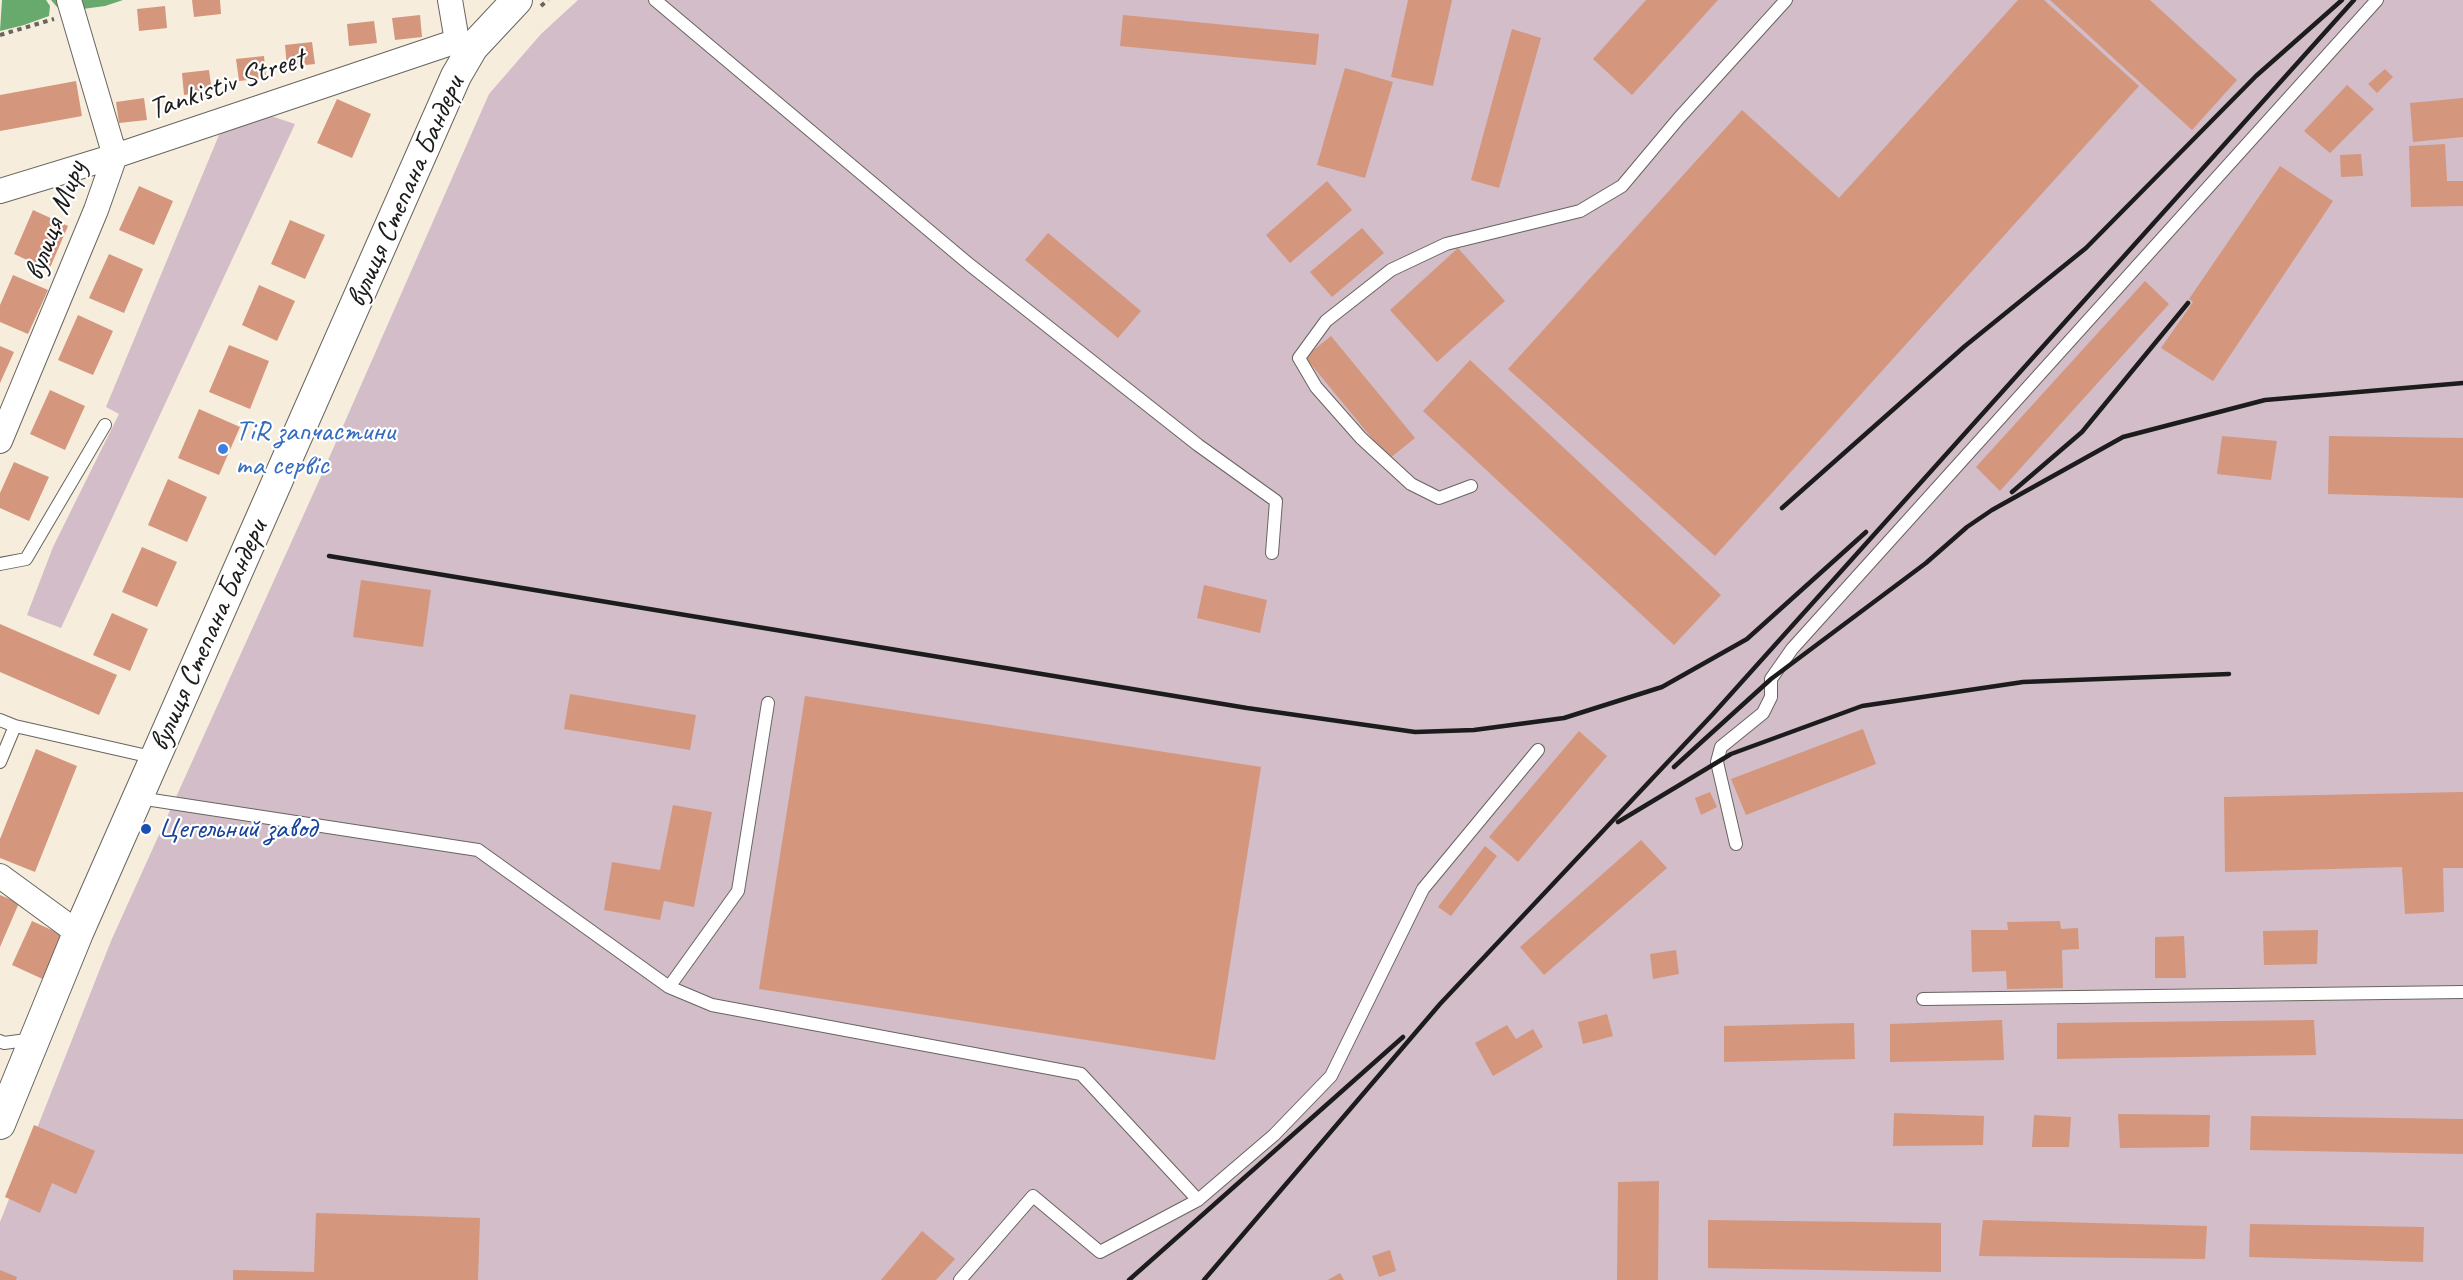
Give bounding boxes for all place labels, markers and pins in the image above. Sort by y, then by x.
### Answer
place label: TiR запчастини та сервіс [235,414,395,484]
marker: TiR запчастини та сервіс [216,442,230,456]
place label: Цегельний завод [158,811,317,847]
marker: Цегельний завод [139,822,153,836]

